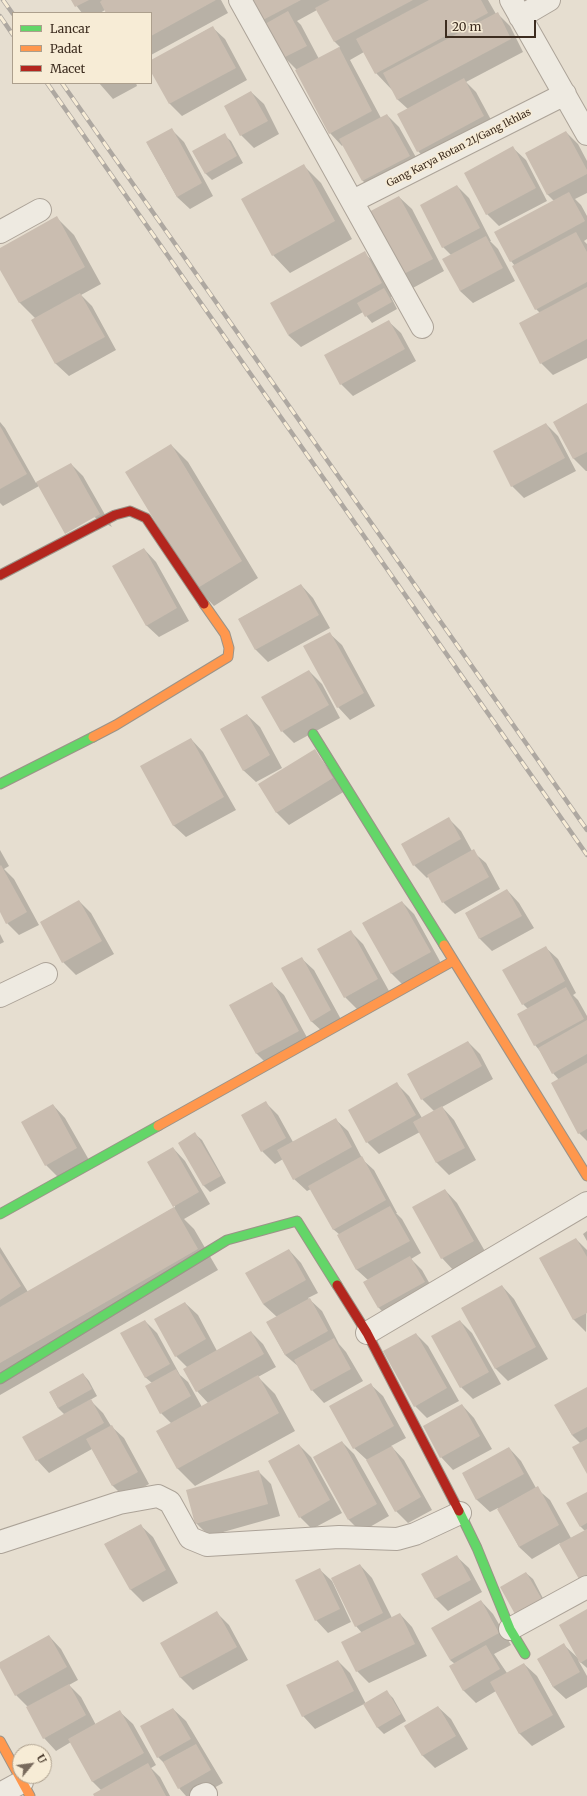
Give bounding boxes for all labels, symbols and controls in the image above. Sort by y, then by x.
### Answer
legend [12,12,152,84]
scale bar [447,12,538,38]
text: 20 m [452,19,481,34]
text: Lancar [50,21,90,36]
text: Padat [50,41,82,56]
text: Macet [50,61,85,76]
street label: Gang Karya Rotan 21/Gang Ikhlas [385,106,533,190]
north arrow [12,1744,52,1784]
text: U [34,1752,50,1766]

